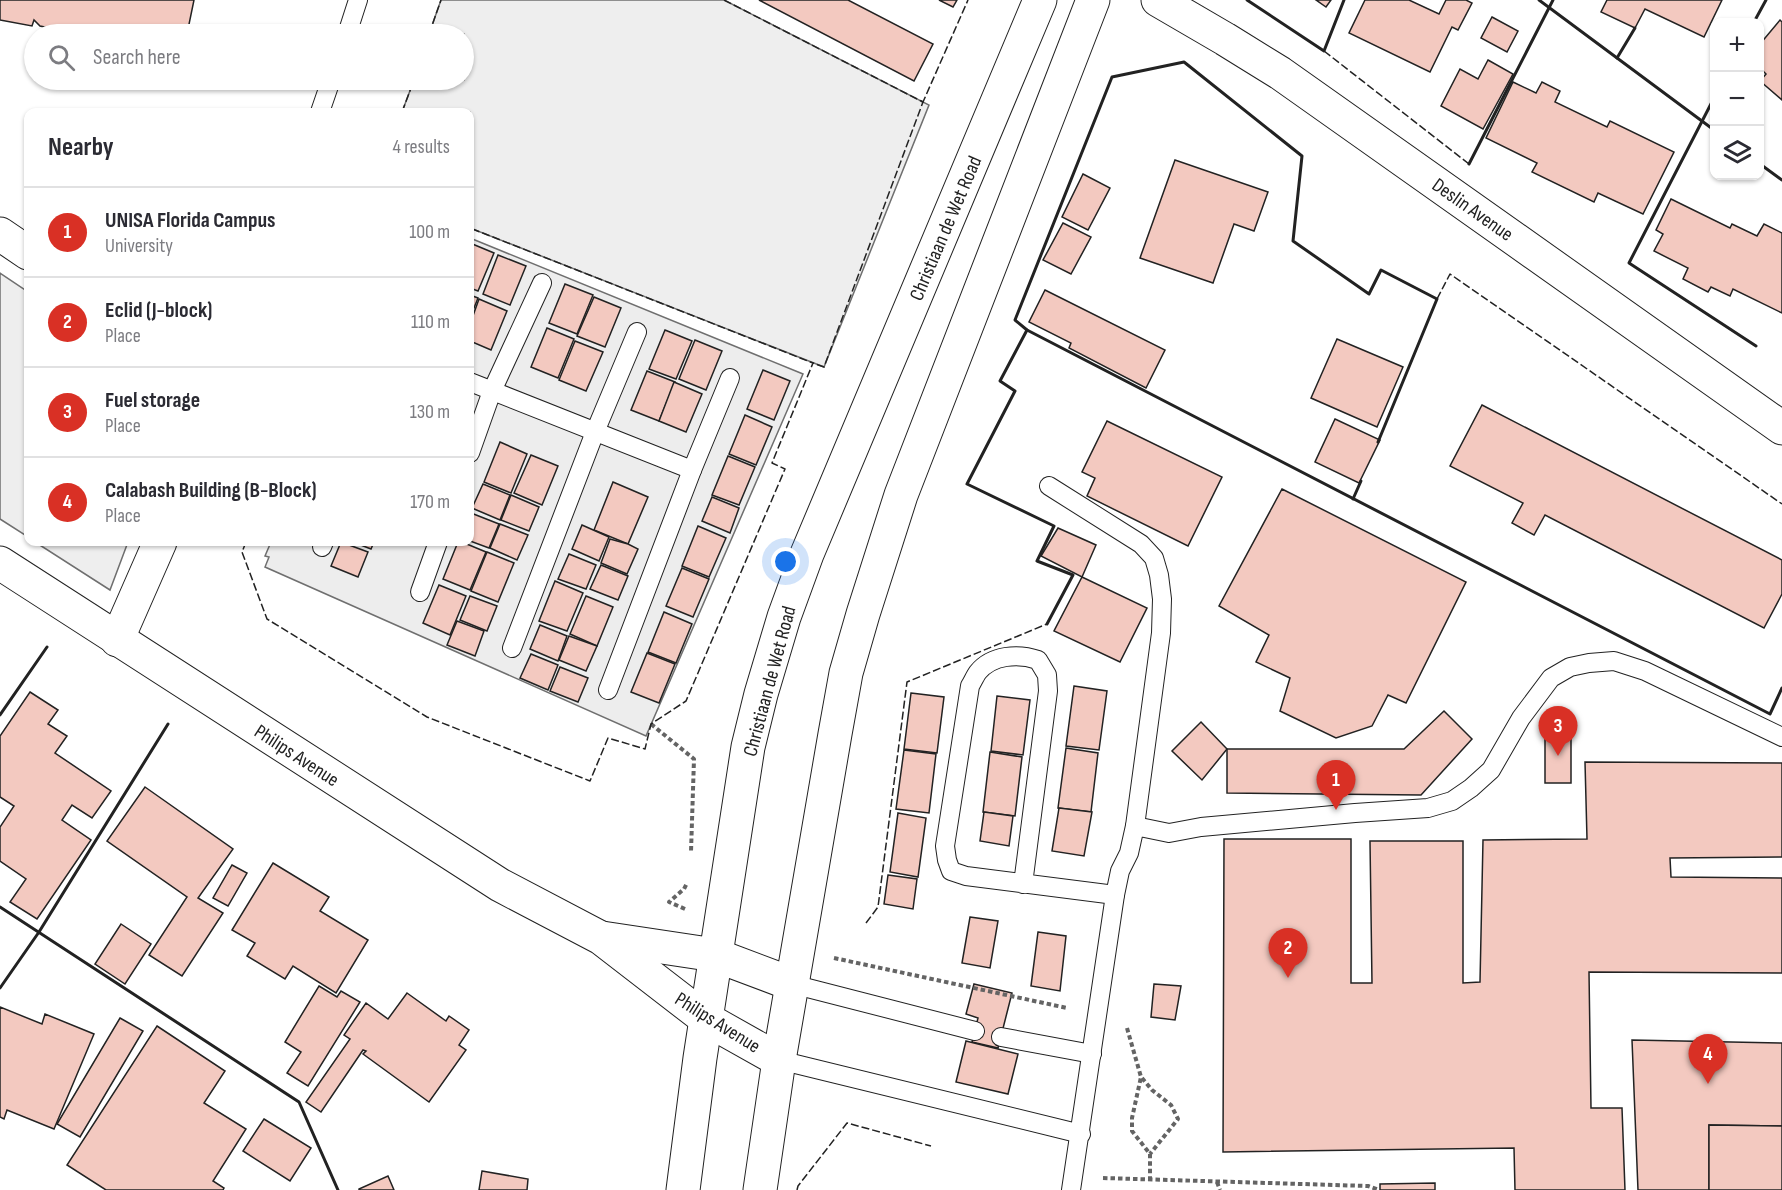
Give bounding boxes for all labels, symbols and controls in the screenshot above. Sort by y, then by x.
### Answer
map controls [1710,18,1764,180]
button: + [1710,18,1764,72]
search box [24,24,474,90]
icon: search [45,41,78,74]
text: Search here [93,44,180,71]
button: − [1710,72,1764,126]
button: layers [1710,126,1764,180]
text: Nearby [48,132,114,163]
text: 4 results [393,135,450,159]
street label: Christiaan de Wet Road [905,153,987,304]
street label: Deslin Avenue [1427,173,1518,246]
text: UNISA Florida Campus [105,207,276,234]
text: 1 [64,220,71,244]
text: 100 m [409,220,450,244]
text: University [105,234,173,258]
text: Eclid (J-block) [105,297,212,324]
text: 2 [63,310,72,334]
text: 110 m [411,310,450,334]
text: Place [105,324,141,348]
text: Fuel storage [105,387,200,414]
text: 3 [63,400,72,424]
text: 130 m [410,400,450,424]
text: Place [105,414,141,438]
text: Calabash Building (B-Block) [105,477,317,504]
text: 4 [63,490,72,514]
text: 170 m [410,490,450,514]
text: Place [105,504,141,528]
your location [771,547,800,576]
street label: Christiaan de Wet Road [738,603,802,759]
pin: 3 [1538,706,1578,756]
street label: Philips Avenue [250,720,343,792]
pin: 1 [1316,760,1356,810]
pin: 2 [1268,928,1308,978]
street label: Philips Avenue [670,987,765,1058]
pin: 4 [1688,1034,1728,1084]

